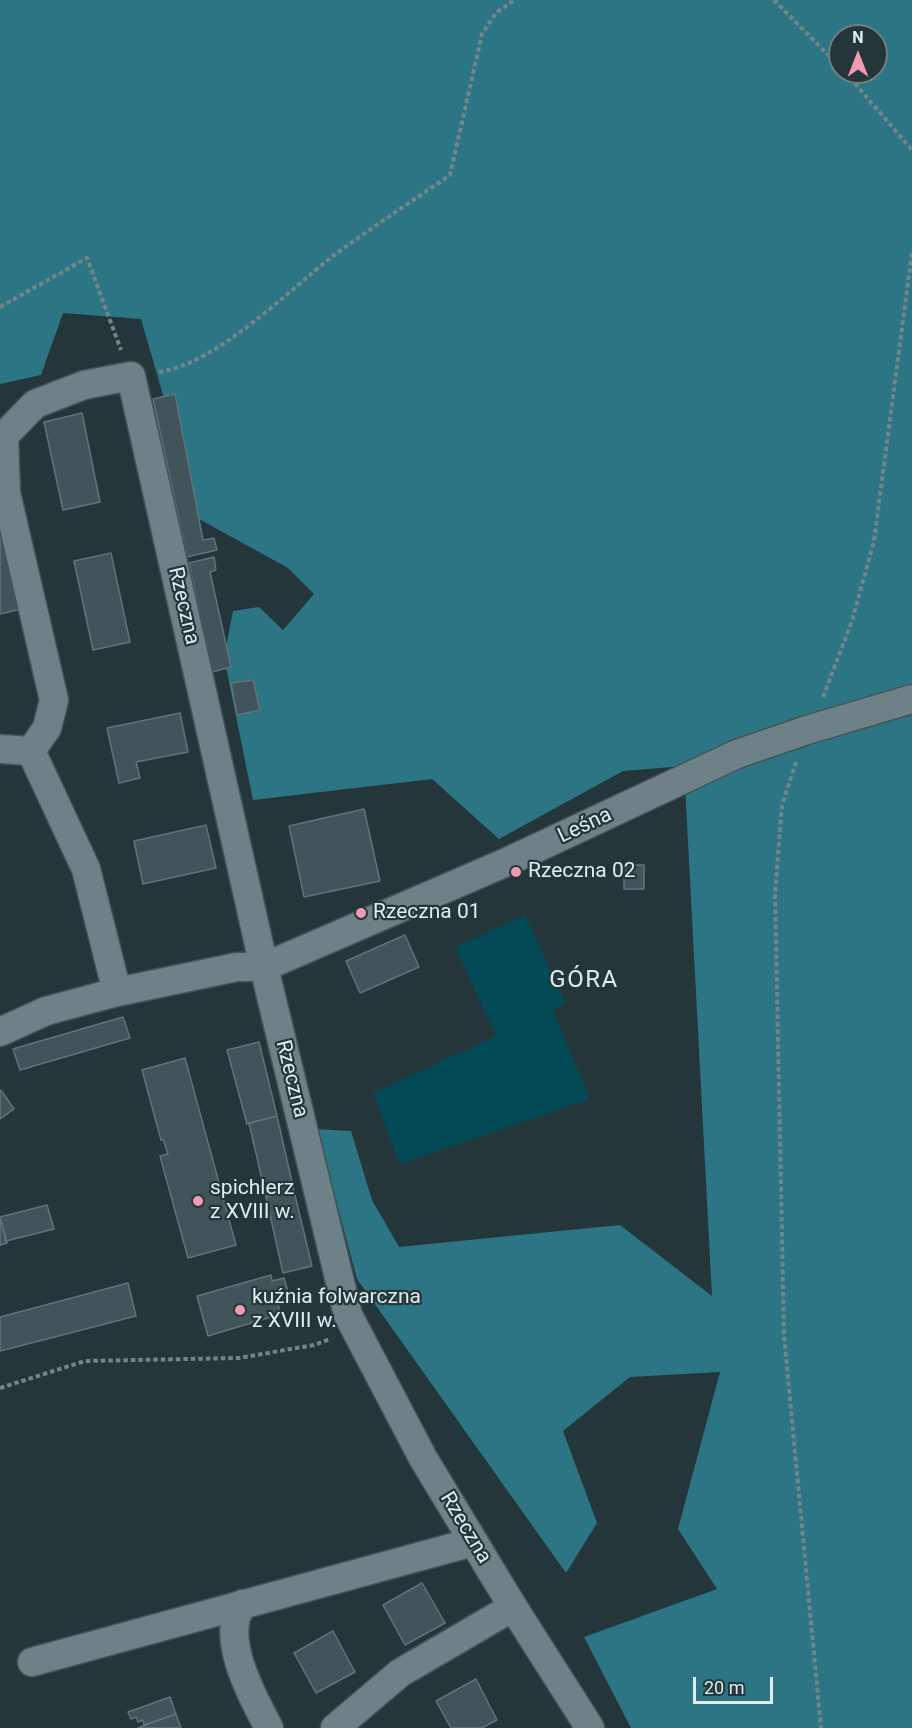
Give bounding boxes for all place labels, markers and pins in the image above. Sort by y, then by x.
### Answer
place label: Rzeczna 02 [528,859,636,885]
marker: Rzeczna 02 [509,865,523,879]
place label: Rzeczna 01 [373,900,481,926]
marker: Rzeczna 01 [354,906,368,920]
place label: spichlerz z XVIII w. [210,1176,295,1226]
marker: spichlerz z XVIII w. [191,1194,205,1208]
place label: kuźnia folwarczna z XVIII w. [252,1285,421,1335]
marker: kuźnia folwarczna z XVIII w. [233,1303,247,1317]

